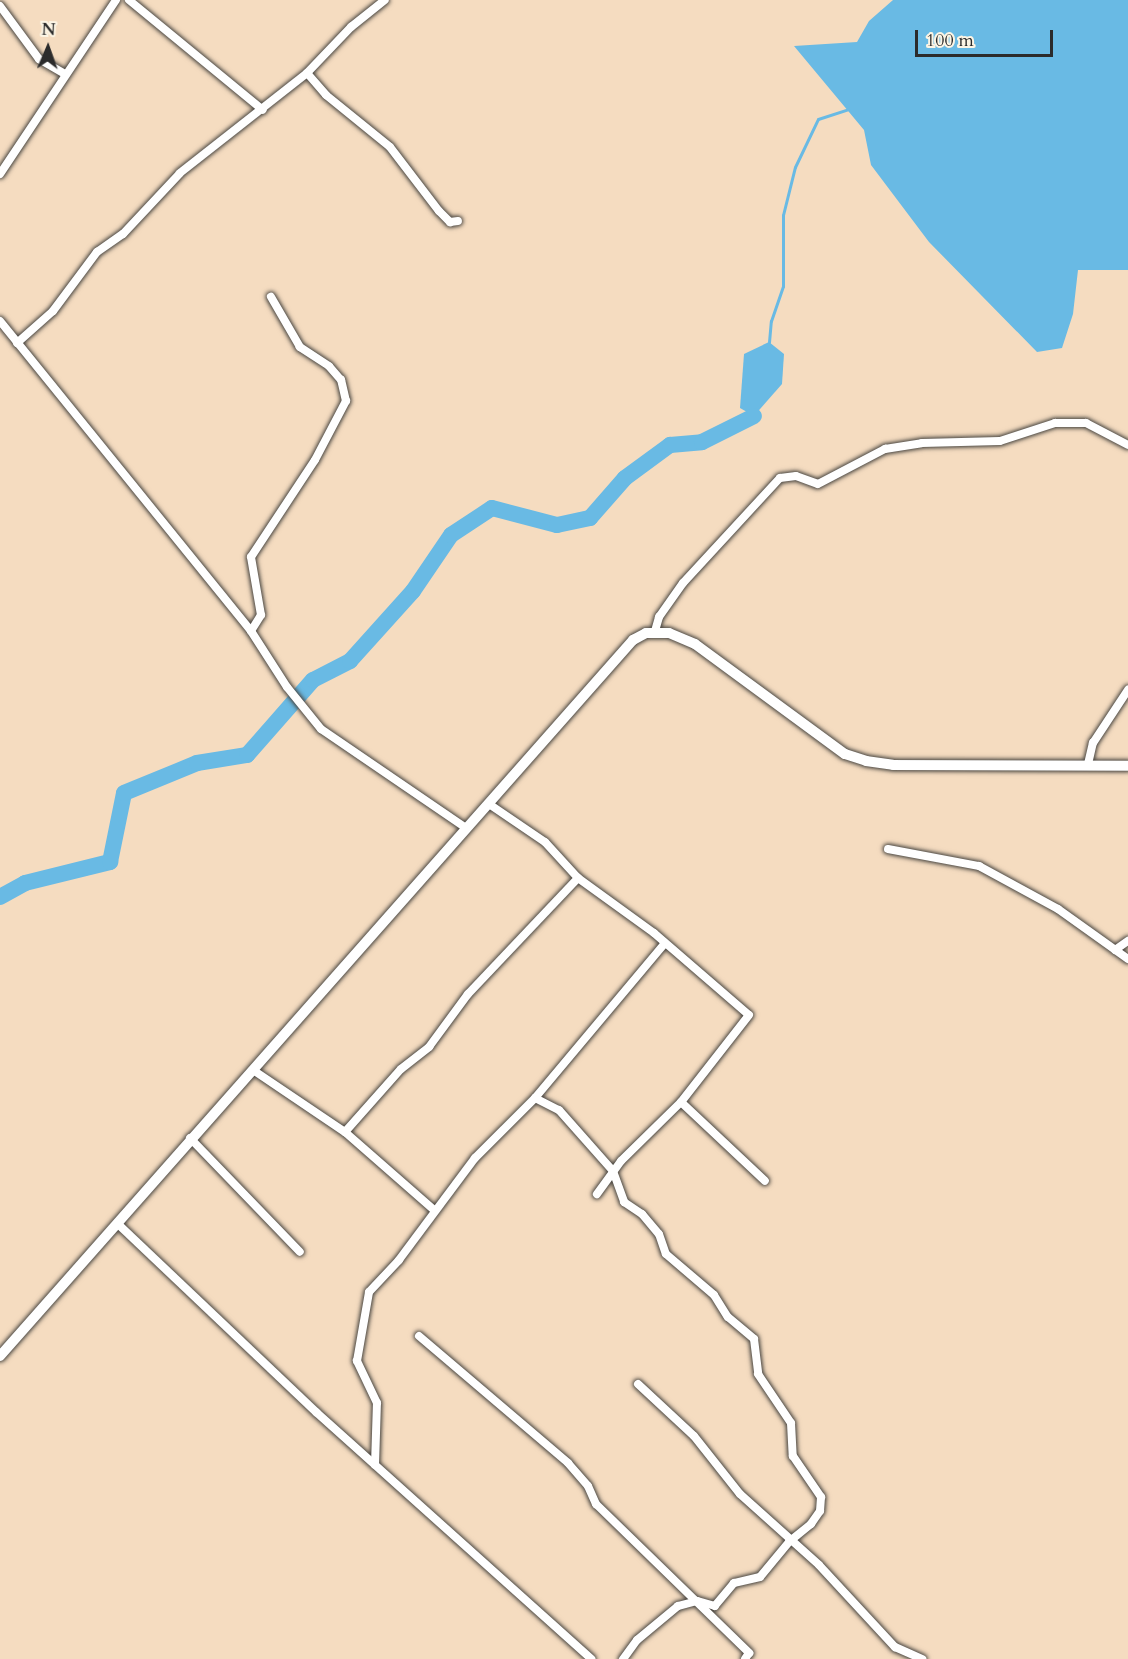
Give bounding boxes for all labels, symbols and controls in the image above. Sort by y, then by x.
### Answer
north arrow [18,18,78,78]
scale bar [918,18,1056,56]
text: N [41,19,56,41]
text: 100 m [926,28,974,53]

